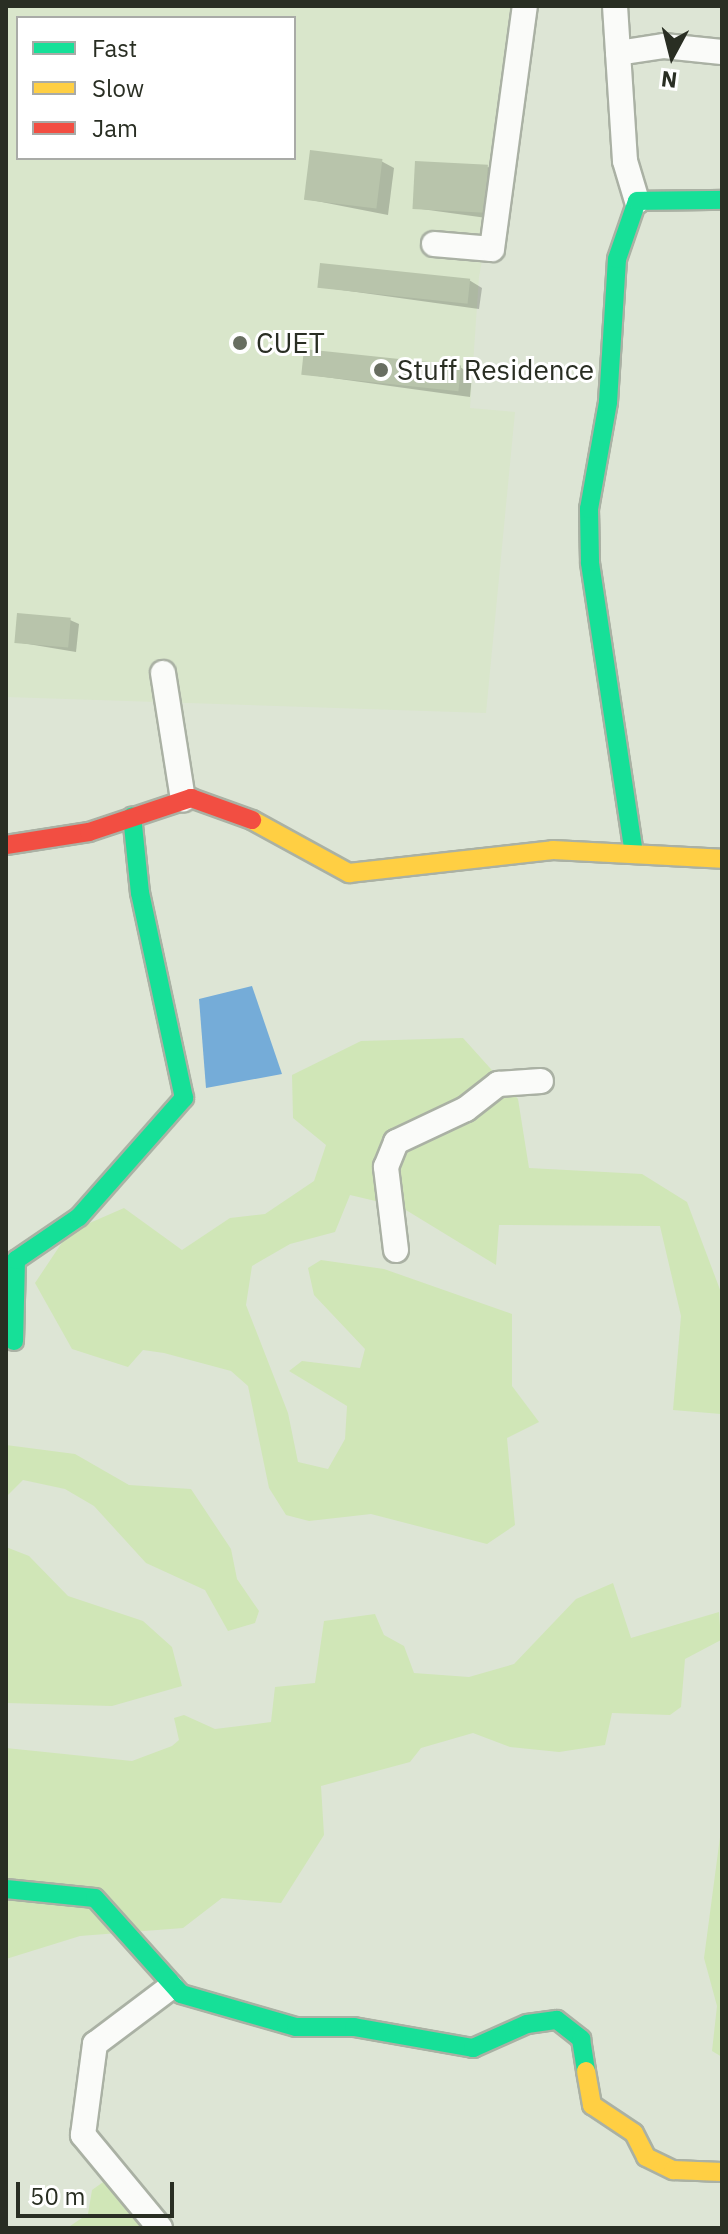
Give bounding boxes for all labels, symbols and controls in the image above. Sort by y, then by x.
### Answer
legend [16,16,296,160]
north arrow [632,16,712,96]
text: Fast [92,32,137,64]
text: N [659,65,679,96]
text: Slow [92,72,144,104]
text: Jam [92,112,138,144]
place label: CUET [256,326,325,360]
marker: CUET [231,334,249,352]
place label: Stuff Residence [397,353,594,387]
marker: Stuff Residence [372,361,390,379]
scale bar [20,2166,178,2216]
text: 50 m [30,2180,85,2212]

